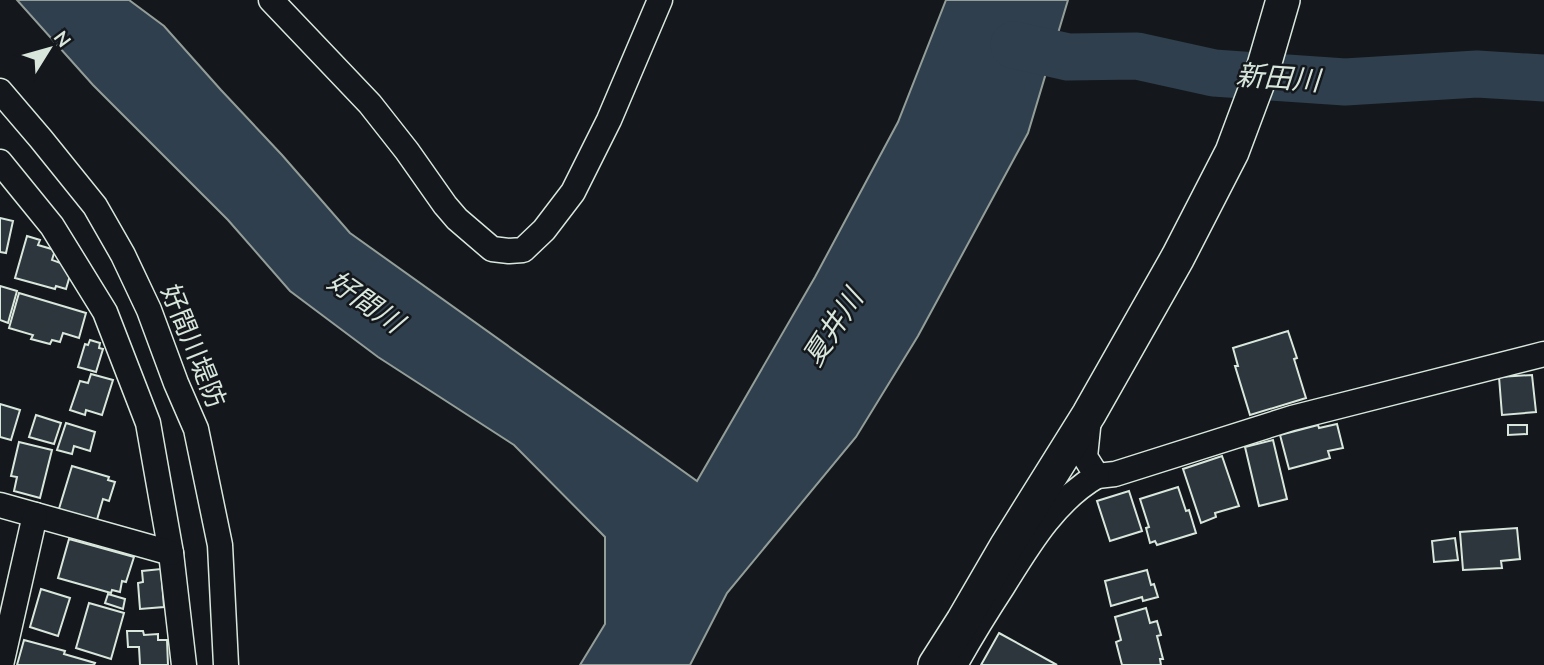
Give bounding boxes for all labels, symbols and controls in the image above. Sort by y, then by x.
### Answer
north arrow [14,14,84,84]
text: N [49,26,76,52]
water label: 新田川 [1235,57,1324,98]
water label: 好間川 [322,263,413,341]
street label: 好間川堤防 [154,280,234,412]
water label: 夏井川 [794,280,871,372]

